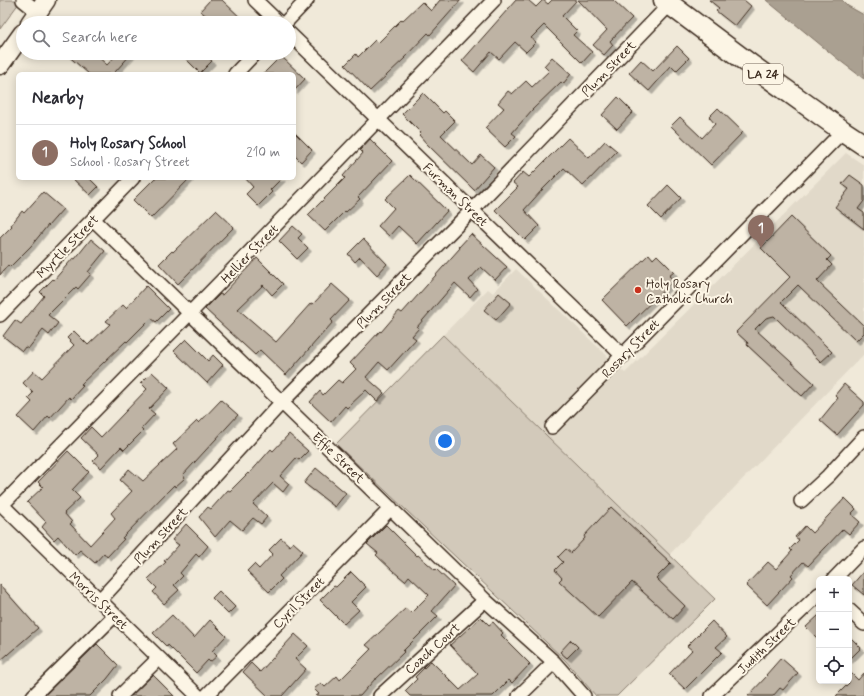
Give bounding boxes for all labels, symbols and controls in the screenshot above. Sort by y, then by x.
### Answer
search box [16,16,296,60]
icon: search [30,27,52,49]
text: Search here [62,28,138,48]
street label: Plum Street [578,37,640,101]
road number: LA 24 [743,64,783,84]
text: Nearby [32,87,84,109]
text: Holy Rosary School [70,134,186,154]
text: 1 [42,144,48,161]
text: 210 m [246,144,280,161]
text: School · Rosary Street [70,154,190,171]
street label: Furman Street [419,160,491,231]
street label: Myrtle Street [33,212,103,283]
pin: 1 [748,215,774,248]
street label: Hellier Street [218,221,283,287]
street label: Plum Street [353,269,415,333]
place label: Holy Rosary Catholic Church [646,276,733,308]
marker: Holy Rosary Catholic Church [633,285,643,295]
street label: Rosary Street [599,316,664,382]
street label: Effie Street [308,429,368,488]
your location [435,431,455,451]
street label: Plum Street [130,504,192,568]
street label: Morris Street [65,569,131,634]
street label: Cyril Street [269,573,329,633]
map controls [816,576,852,684]
button: + [816,576,852,612]
button: − [816,612,852,648]
street label: Judith Street [734,614,800,678]
street label: Coach Court [402,620,464,678]
button: locate [816,648,852,684]

